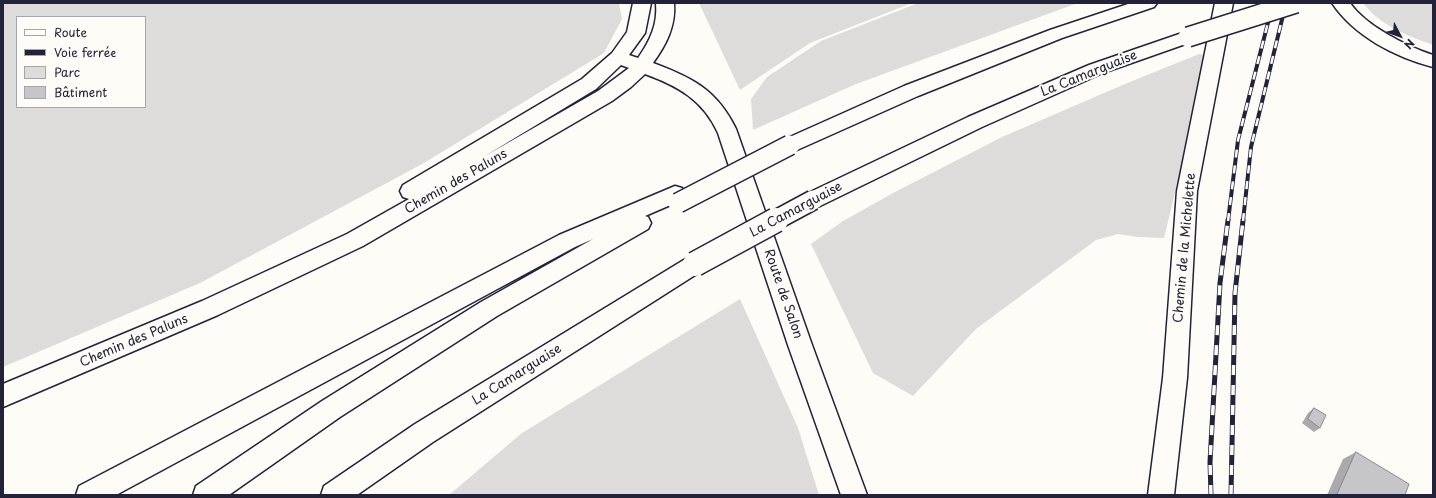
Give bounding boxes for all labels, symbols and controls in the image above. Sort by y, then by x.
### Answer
legend [16,16,146,108]
north arrow [1380,16,1420,56]
text: Route [54,23,87,41]
text: N [1400,35,1419,53]
text: Voie ferrée [54,43,116,61]
street label: La Camarguaise [1039,48,1139,100]
text: Parc [54,63,80,81]
text: Bâtiment [54,83,107,101]
street label: Chemin des Paluns [402,146,510,218]
street label: Chemin de la Michelette [1171,172,1199,324]
street label: La Camarguaise [747,179,845,241]
street label: Route de Salon [760,247,806,341]
street label: Chemin des Paluns [78,311,190,371]
street label: La Camarguaise [469,341,565,409]

